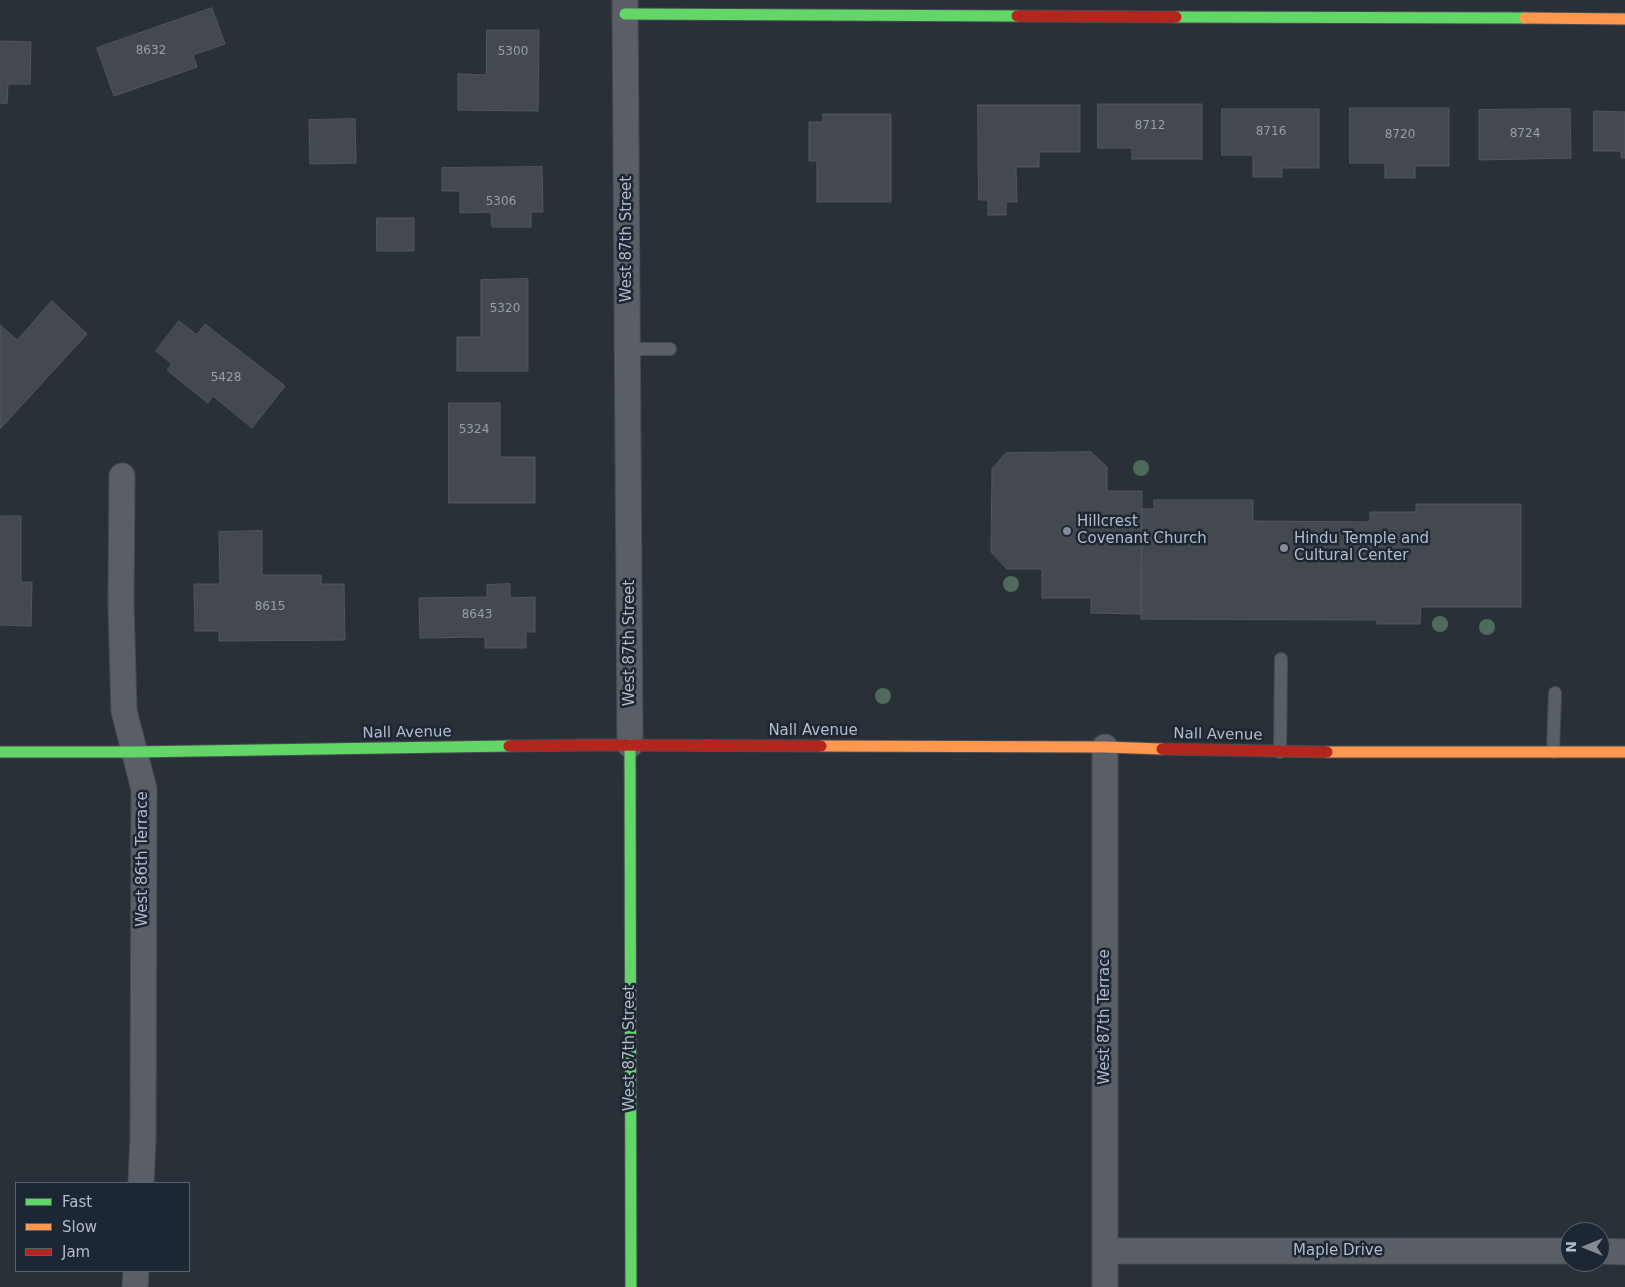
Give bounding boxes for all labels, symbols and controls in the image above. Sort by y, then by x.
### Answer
house number: 8632 [136,44,166,58]
house number: 5300 [498,45,528,59]
house number: 8712 [1135,119,1165,133]
house number: 8716 [1256,125,1286,139]
house number: 8724 [1510,127,1540,141]
house number: 8720 [1385,128,1415,142]
street label: West 87th Street [618,176,636,302]
house number: 5306 [486,195,516,209]
house number: 5320 [490,302,520,316]
house number: 5428 [211,371,241,385]
house number: 5324 [459,423,489,437]
place label: Hillcrest Covenant Church [1077,513,1207,548]
marker: Hillcrest Covenant Church [1061,525,1073,537]
place label: Hindu Temple and Cultural Center [1294,530,1429,565]
marker: Hindu Temple and Cultural Center [1278,542,1290,554]
street label: West 87th Street [621,580,639,706]
house number: 8615 [255,600,285,614]
house number: 8643 [462,608,492,622]
street label: Nall Avenue [768,722,858,740]
street label: Nall Avenue [362,723,452,743]
street label: Nall Avenue [1173,725,1263,745]
street label: West 86th Terrace [134,791,152,927]
street label: West 87th Terrace [1096,949,1114,1085]
street label: West 87th Street [621,985,639,1111]
legend [15,1182,190,1272]
text: Fast [62,1193,92,1211]
text: Slow [62,1218,97,1236]
north arrow [1560,1222,1610,1272]
text: N [1563,1241,1579,1253]
street label: Maple Drive [1293,1242,1383,1260]
text: Jam [62,1243,90,1261]

